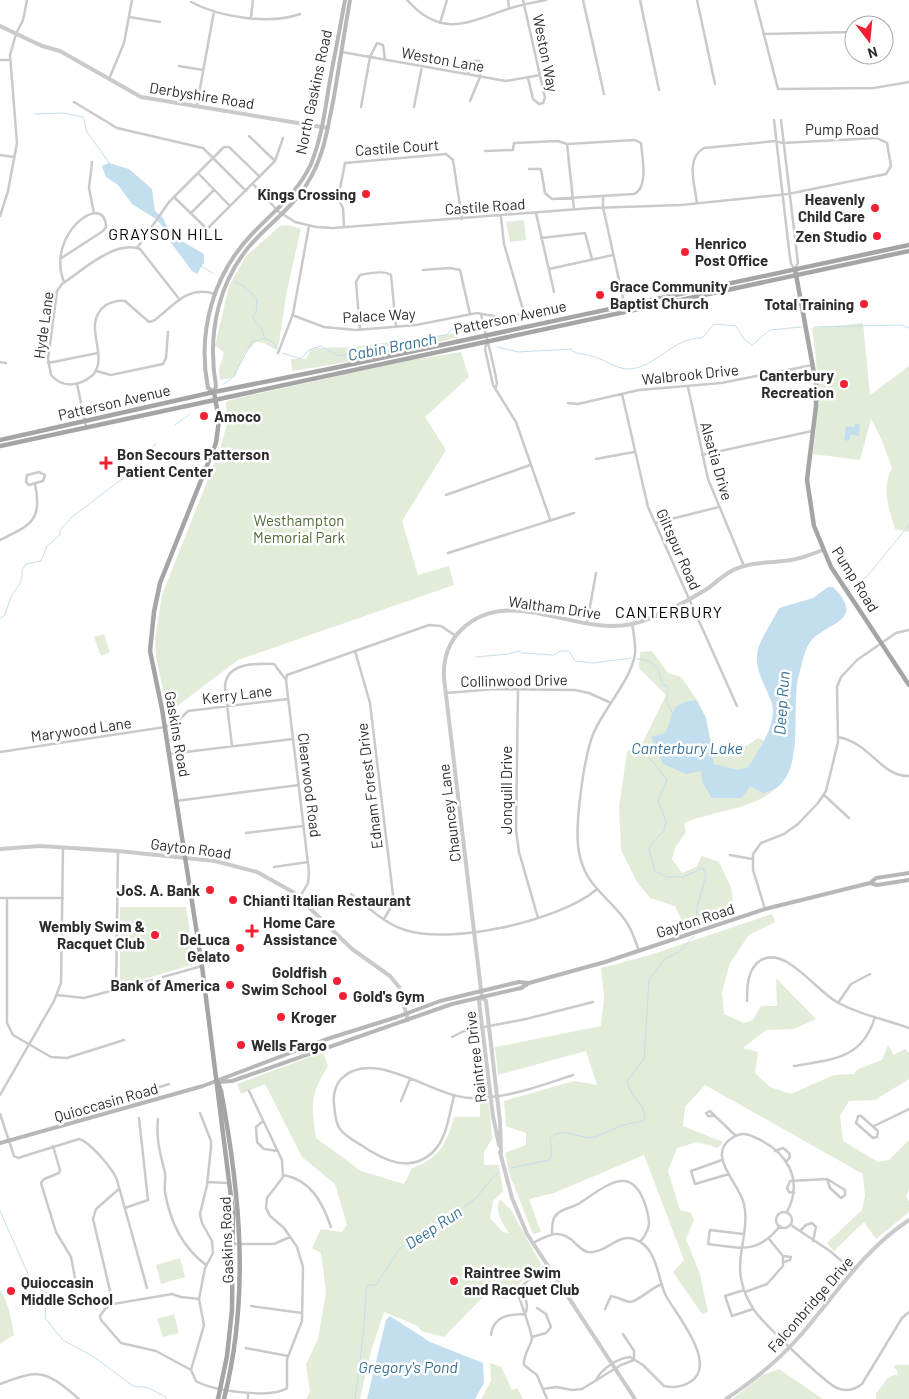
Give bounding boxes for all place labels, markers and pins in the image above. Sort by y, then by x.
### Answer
place label: Kings Crossing [257,185,356,203]
marker: Kings Crossing [360,188,372,200]
place label: Heavenly Child Care [798,190,865,225]
marker: Heavenly Child Care [869,202,881,214]
place label: Zen Studio [796,227,867,245]
marker: Zen Studio [871,230,883,242]
place label: Henrico Post Office [695,234,768,269]
marker: Henrico Post Office [679,246,691,258]
place label: Grace Community Baptist Church [610,277,728,312]
marker: Grace Community Baptist Church [594,289,606,301]
place label: Total Training [764,295,854,313]
marker: Total Training [858,298,870,310]
place label: Canterbury Recreation [759,366,834,401]
marker: Canterbury Recreation [838,378,850,390]
place label: Amoco [214,407,261,425]
marker: Amoco [198,410,210,422]
place label: Bon Secours Patterson Patient Center [117,445,269,480]
marker: Bon Secours Patterson Patient Center [99,456,113,470]
place label: JoS. A. Bank [117,881,200,899]
marker: JoS. A. Bank [204,884,216,896]
place label: Chianti Italian Restaurant [243,891,411,909]
marker: Chianti Italian Restaurant [227,894,239,906]
place label: Home Care Assistance [263,913,337,948]
place label: Wembly Swim & Racquet Club [39,917,145,952]
marker: Home Care Assistance [245,924,259,938]
marker: Wembly Swim & Racquet Club [149,929,161,941]
place label: DeLuca Gelato [180,930,230,965]
marker: DeLuca Gelato [234,942,246,954]
place label: Goldfish Swim School [241,963,327,998]
marker: Goldfish Swim School [331,975,343,987]
place label: Bank of America [110,976,220,994]
marker: Bank of America [224,979,236,991]
place label: Gold's Gym [353,987,425,1005]
marker: Gold's Gym [337,990,349,1002]
place label: Kroger [291,1008,337,1026]
marker: Kroger [275,1011,287,1023]
place label: Wells Fargo [251,1036,327,1054]
marker: Wells Fargo [235,1039,247,1051]
place label: Raintree Swim and Racquet Club [464,1263,580,1298]
place label: Quioccasin Middle School [21,1273,113,1308]
marker: Raintree Swim and Racquet Club [448,1275,460,1287]
marker: Quioccasin Middle School [5,1285,17,1297]

